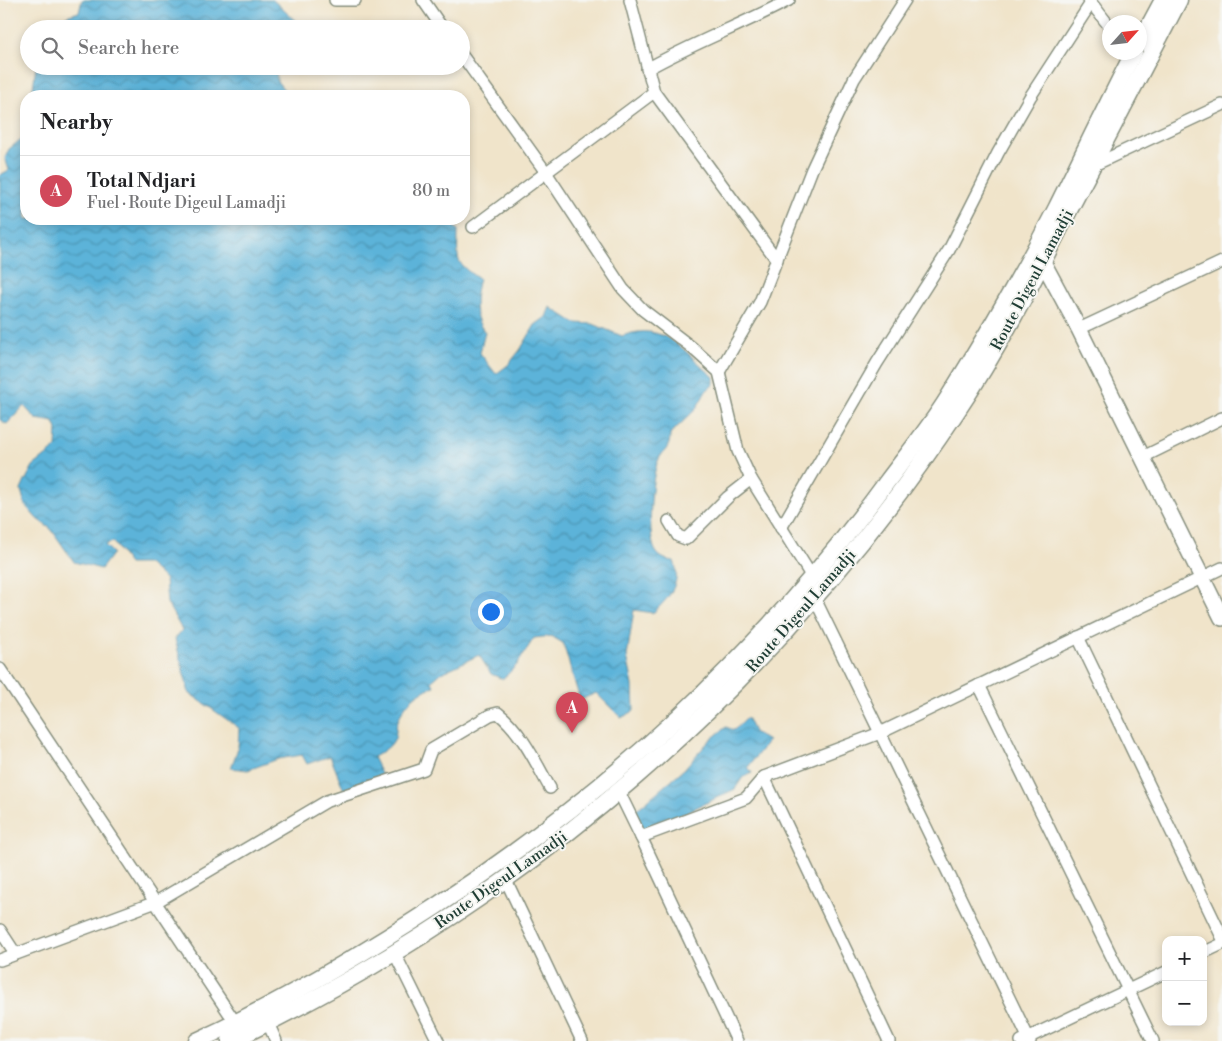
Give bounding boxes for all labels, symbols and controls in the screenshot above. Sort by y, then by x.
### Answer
north arrow [1102,15,1147,60]
search box [20,20,470,75]
icon: search [38,34,66,62]
text: Search here [78,36,179,60]
text: Nearby [40,110,113,136]
text: Total Ndjari [87,169,196,193]
text: A [50,181,62,201]
text: 80 m [412,181,450,201]
text: Fuel · Route Digeul Lamadji [87,193,286,213]
street label: Route Digeul Lamadji [986,206,1078,354]
street label: Route Digeul Lamadji [742,545,860,677]
your location [478,599,504,625]
pin: A [556,692,588,733]
street label: Route Digeul Lamadji [431,827,571,933]
map controls [1162,936,1207,1026]
button: + [1162,936,1207,981]
button: − [1162,981,1207,1026]

